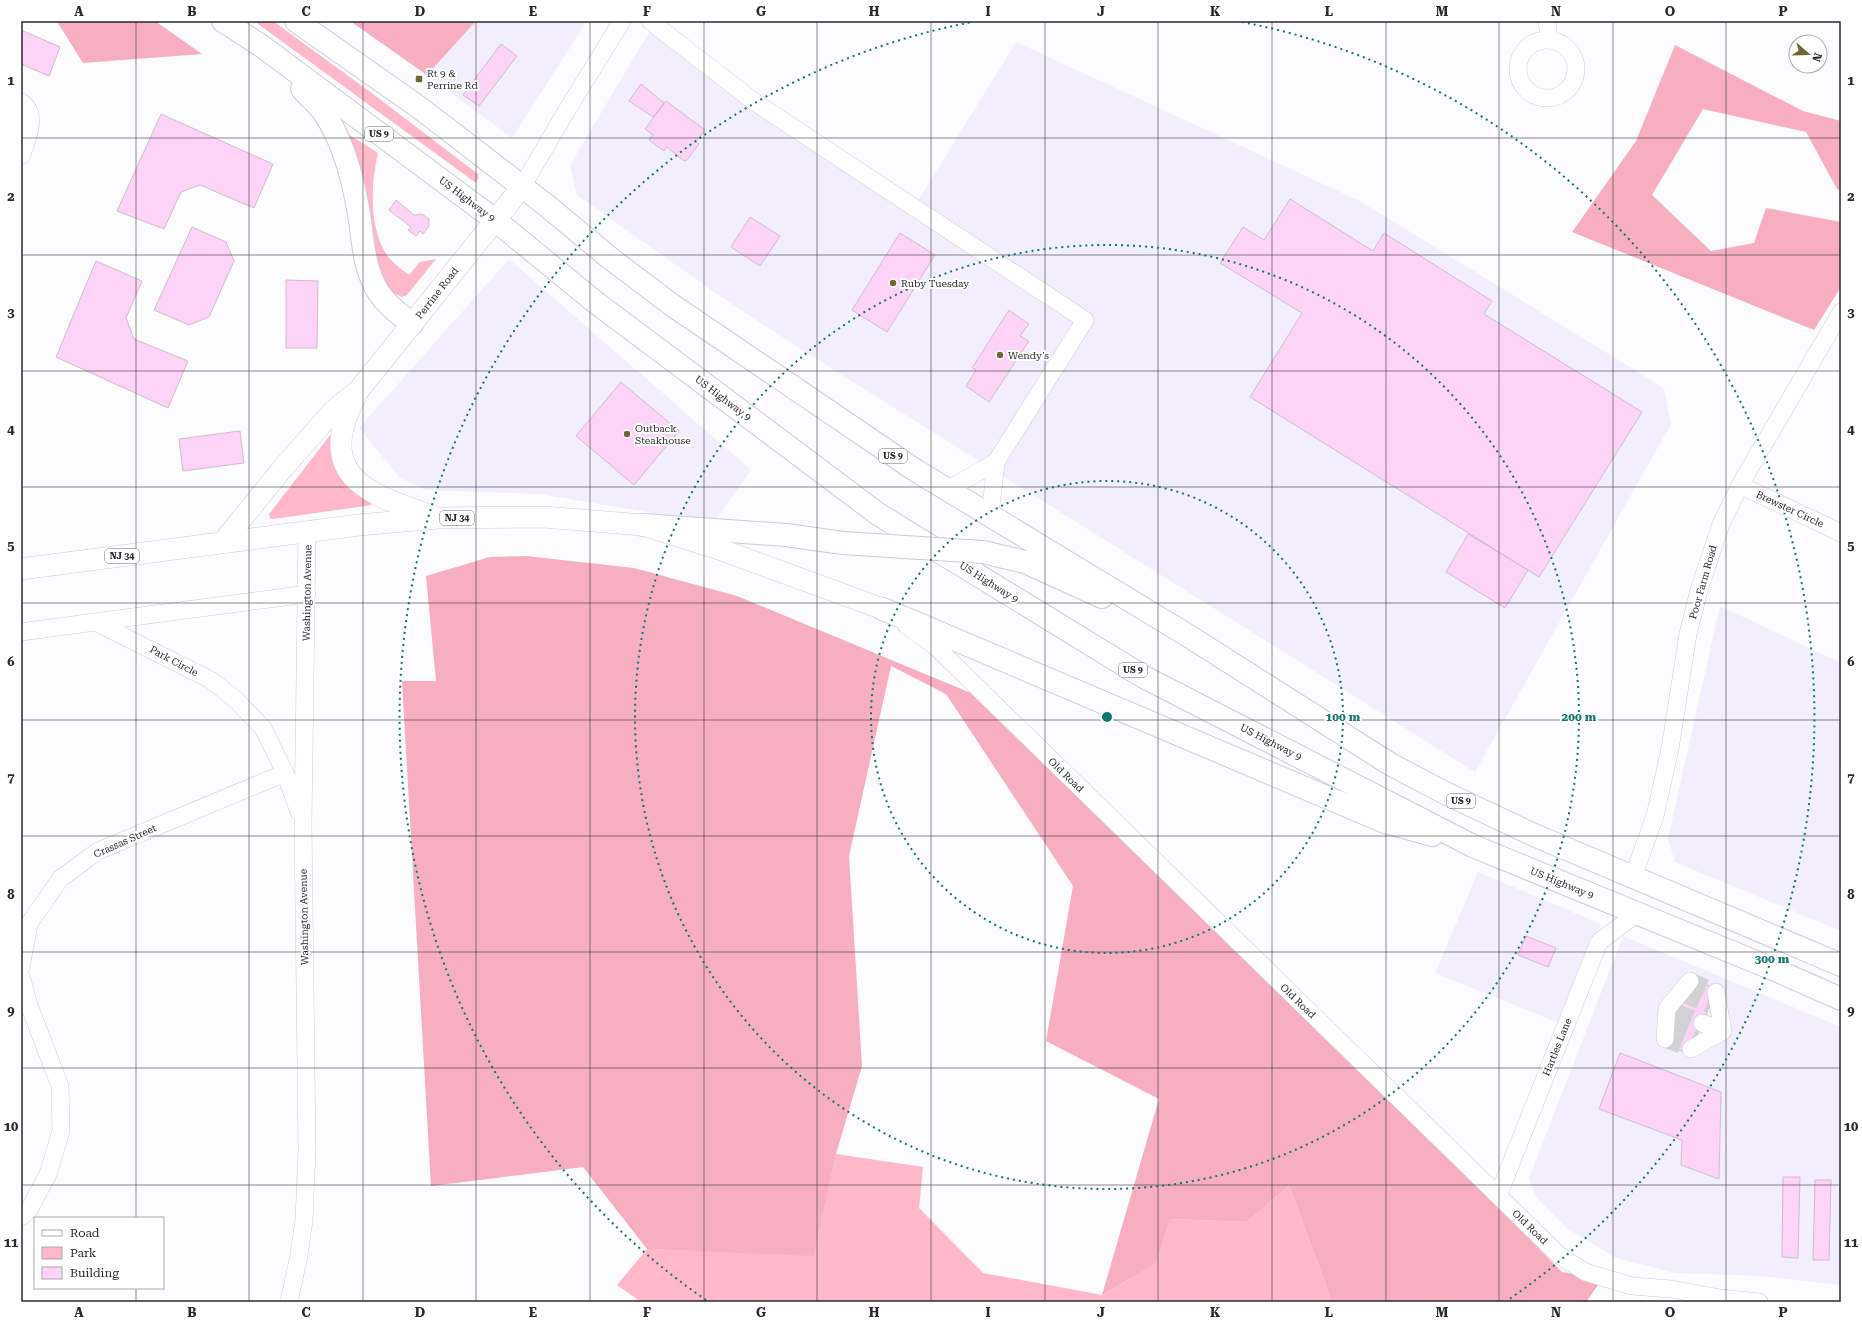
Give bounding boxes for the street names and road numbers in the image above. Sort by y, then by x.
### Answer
road number: US 9 [365,127,393,141]
street label: US Highway 9 [437,174,498,224]
street label: Perrine Road [414,265,461,321]
street label: US Highway 9 [693,373,754,423]
road number: US 9 [879,449,907,463]
street label: Brewster Circle [1754,488,1826,530]
road number: NJ 34 [440,511,474,525]
street label: Poor Farm Road [1687,543,1719,620]
street label: Washington Avenue [301,544,313,641]
road number: NJ 34 [105,549,139,563]
street label: US Highway 9 [957,559,1021,605]
street label: Park Circle [148,644,201,679]
road number: US 9 [1119,663,1147,677]
street label: US Highway 9 [1238,722,1304,762]
street label: Old Road [1046,756,1086,795]
road number: US 9 [1447,794,1475,808]
street label: Crassas Street [92,822,158,860]
street label: US Highway 9 [1529,865,1596,901]
street label: Washington Avenue [298,868,310,965]
street label: Old Road [1278,982,1318,1021]
street label: Hartles Lane [1540,1016,1574,1077]
street label: Old Road [1510,1208,1550,1247]

